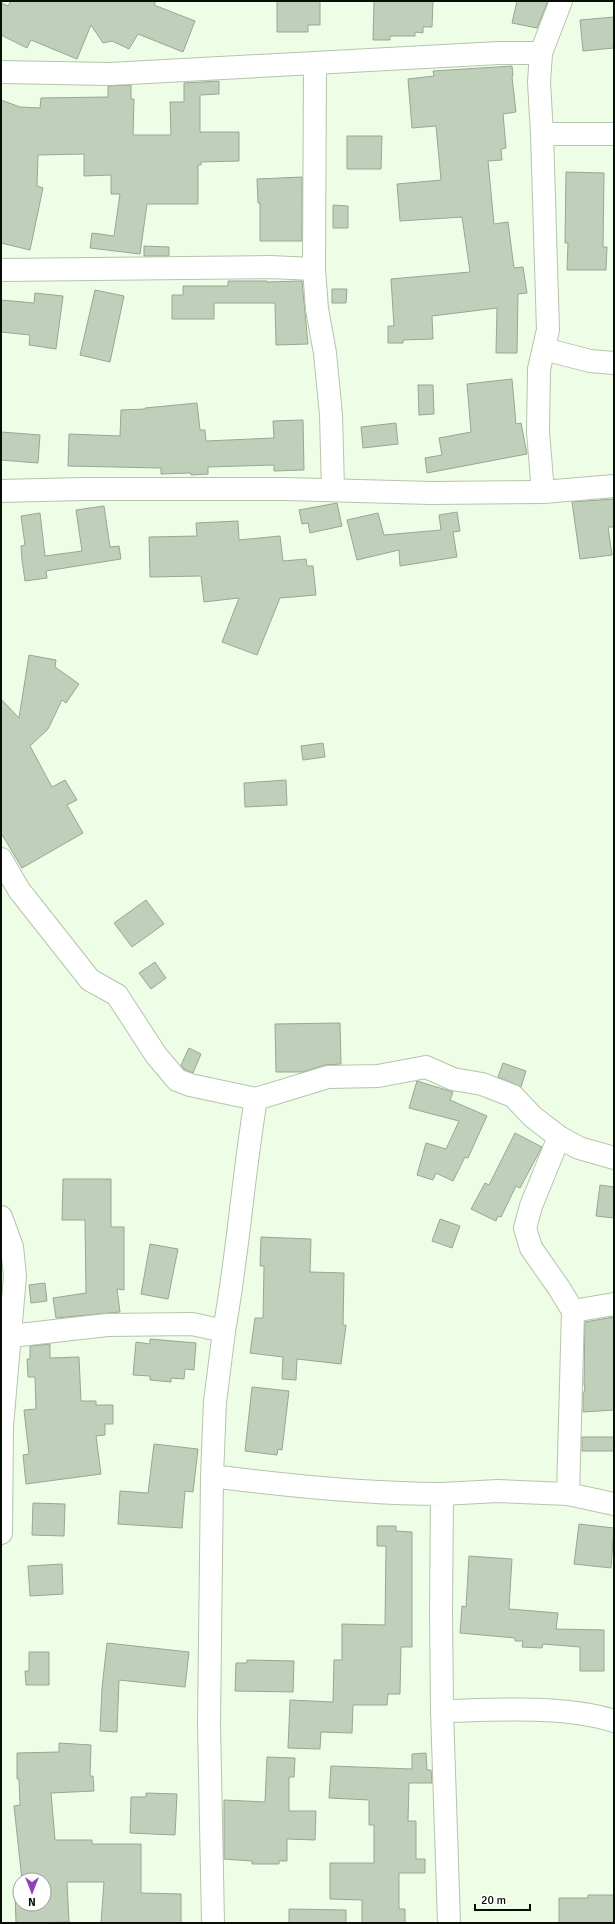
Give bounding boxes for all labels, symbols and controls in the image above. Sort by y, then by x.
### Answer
north arrow [12,1872,52,1912]
scale bar [475,1886,530,1912]
text: 20 m [481,1893,506,1908]
text: N [28,1895,36,1908]

